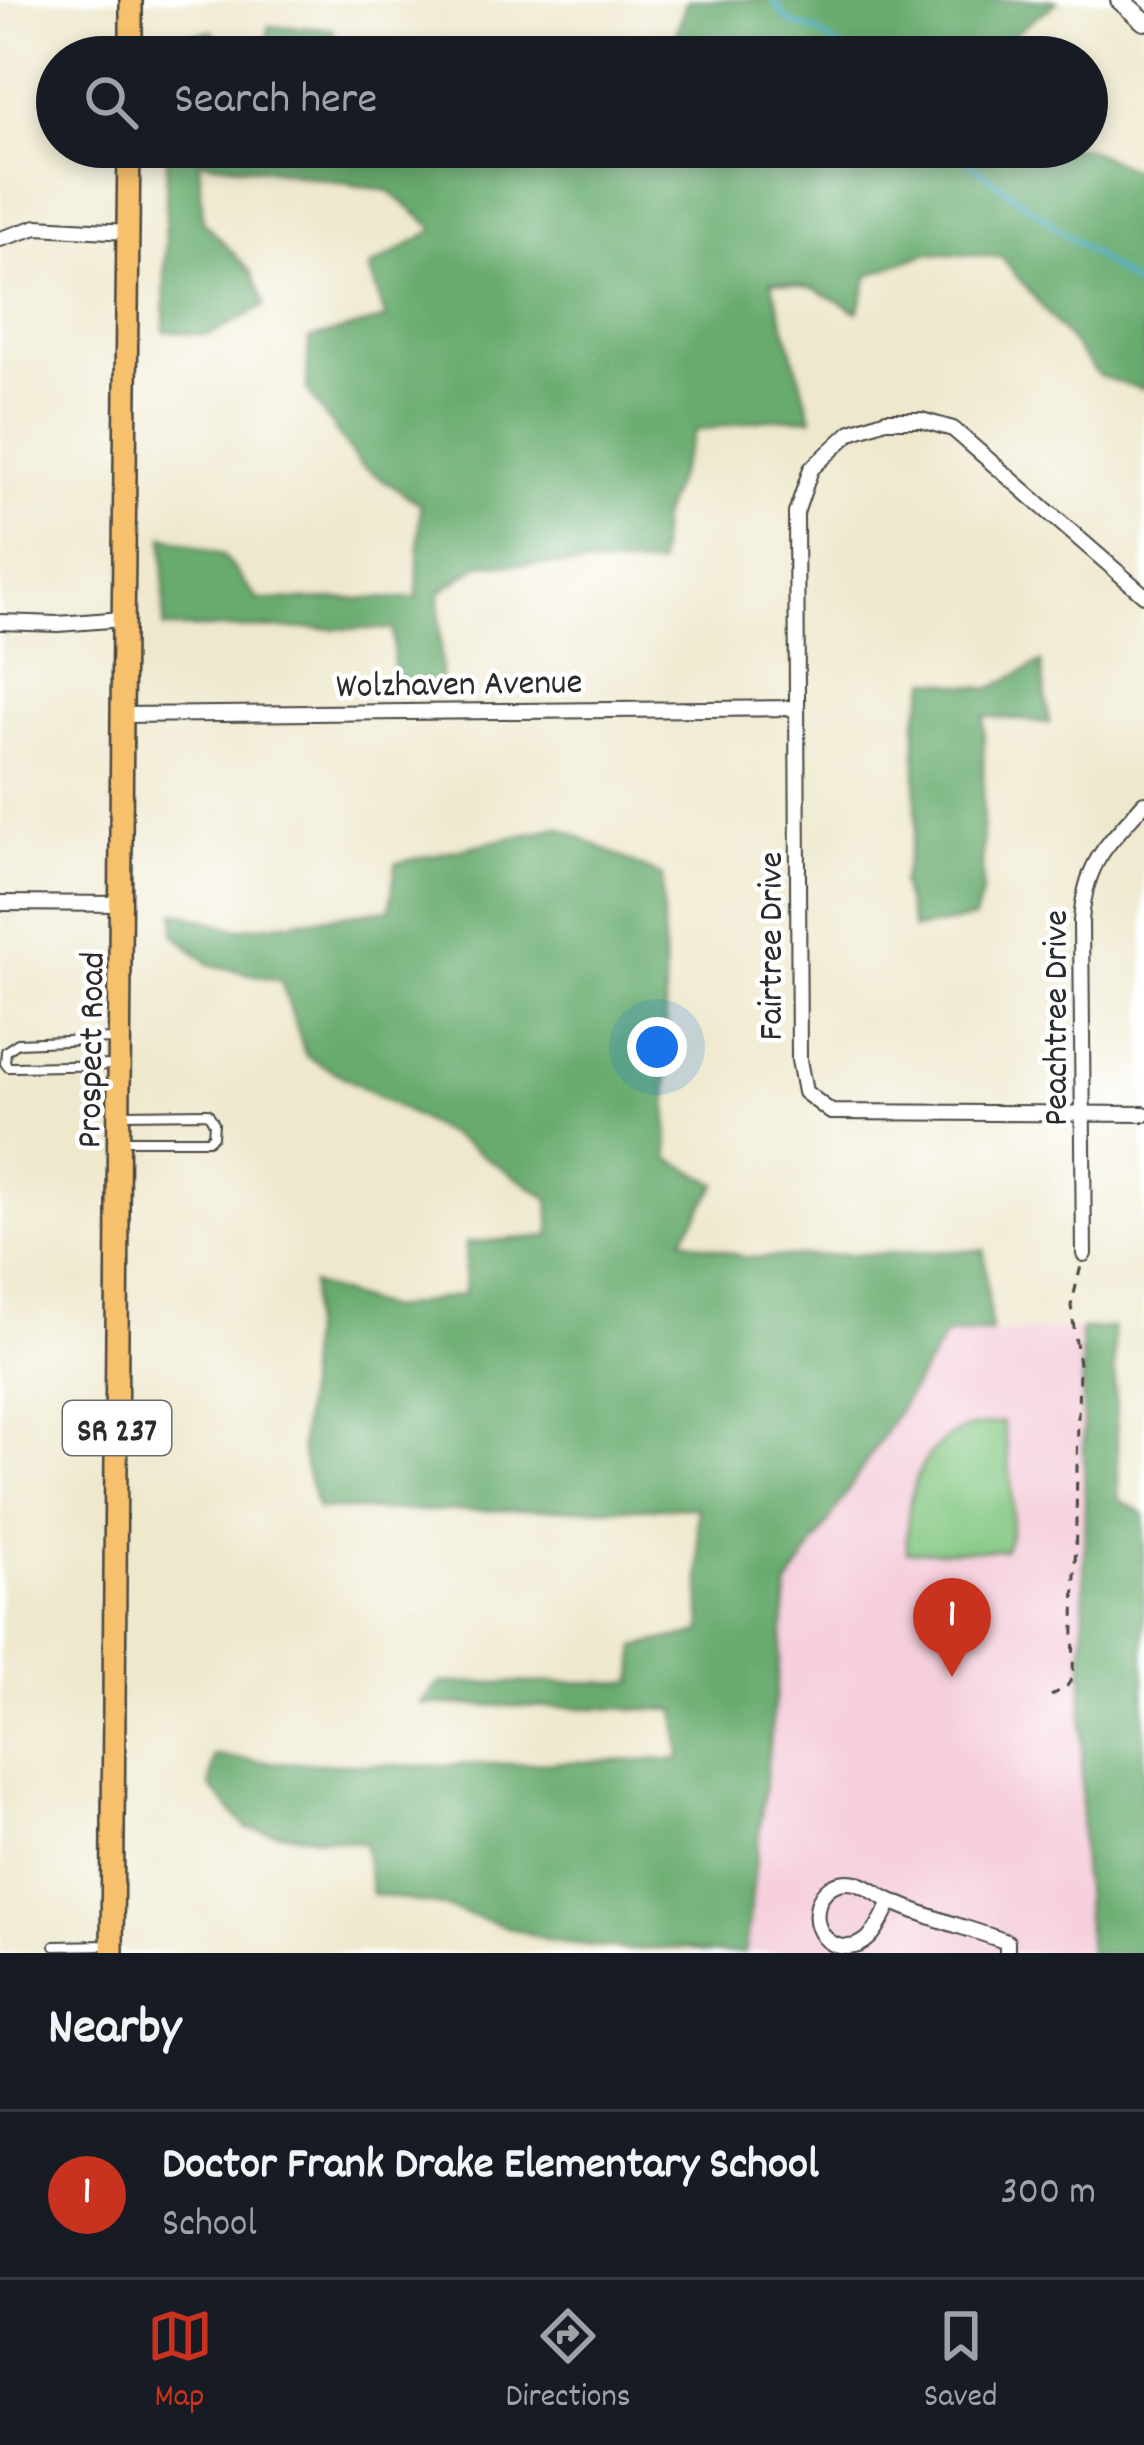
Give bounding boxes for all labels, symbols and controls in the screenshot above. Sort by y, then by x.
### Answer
search box [36,36,1108,168]
icon: search [78,69,144,135]
text: Search here [174,70,377,134]
street label: Wolzhaven Avenue [335,659,583,715]
street label: Fairtree Drive [748,852,800,1040]
street label: Peachtree Drive [1033,910,1085,1126]
street label: Prospect Road [66,951,122,1149]
your location [627,1017,687,1077]
road number: SR 237 [63,1401,171,1455]
pin: 1 [913,1578,991,1677]
text: Nearby [48,1995,181,2067]
text: Doctor Frank Drake Elementary School [162,2135,819,2199]
text: 1 [83,2167,91,2222]
text: 300 m [1000,2167,1096,2222]
text: School [162,2199,257,2254]
tab: Map [147,2303,213,2422]
tab: Directions [506,2303,631,2422]
tab: Saved [924,2303,997,2422]

